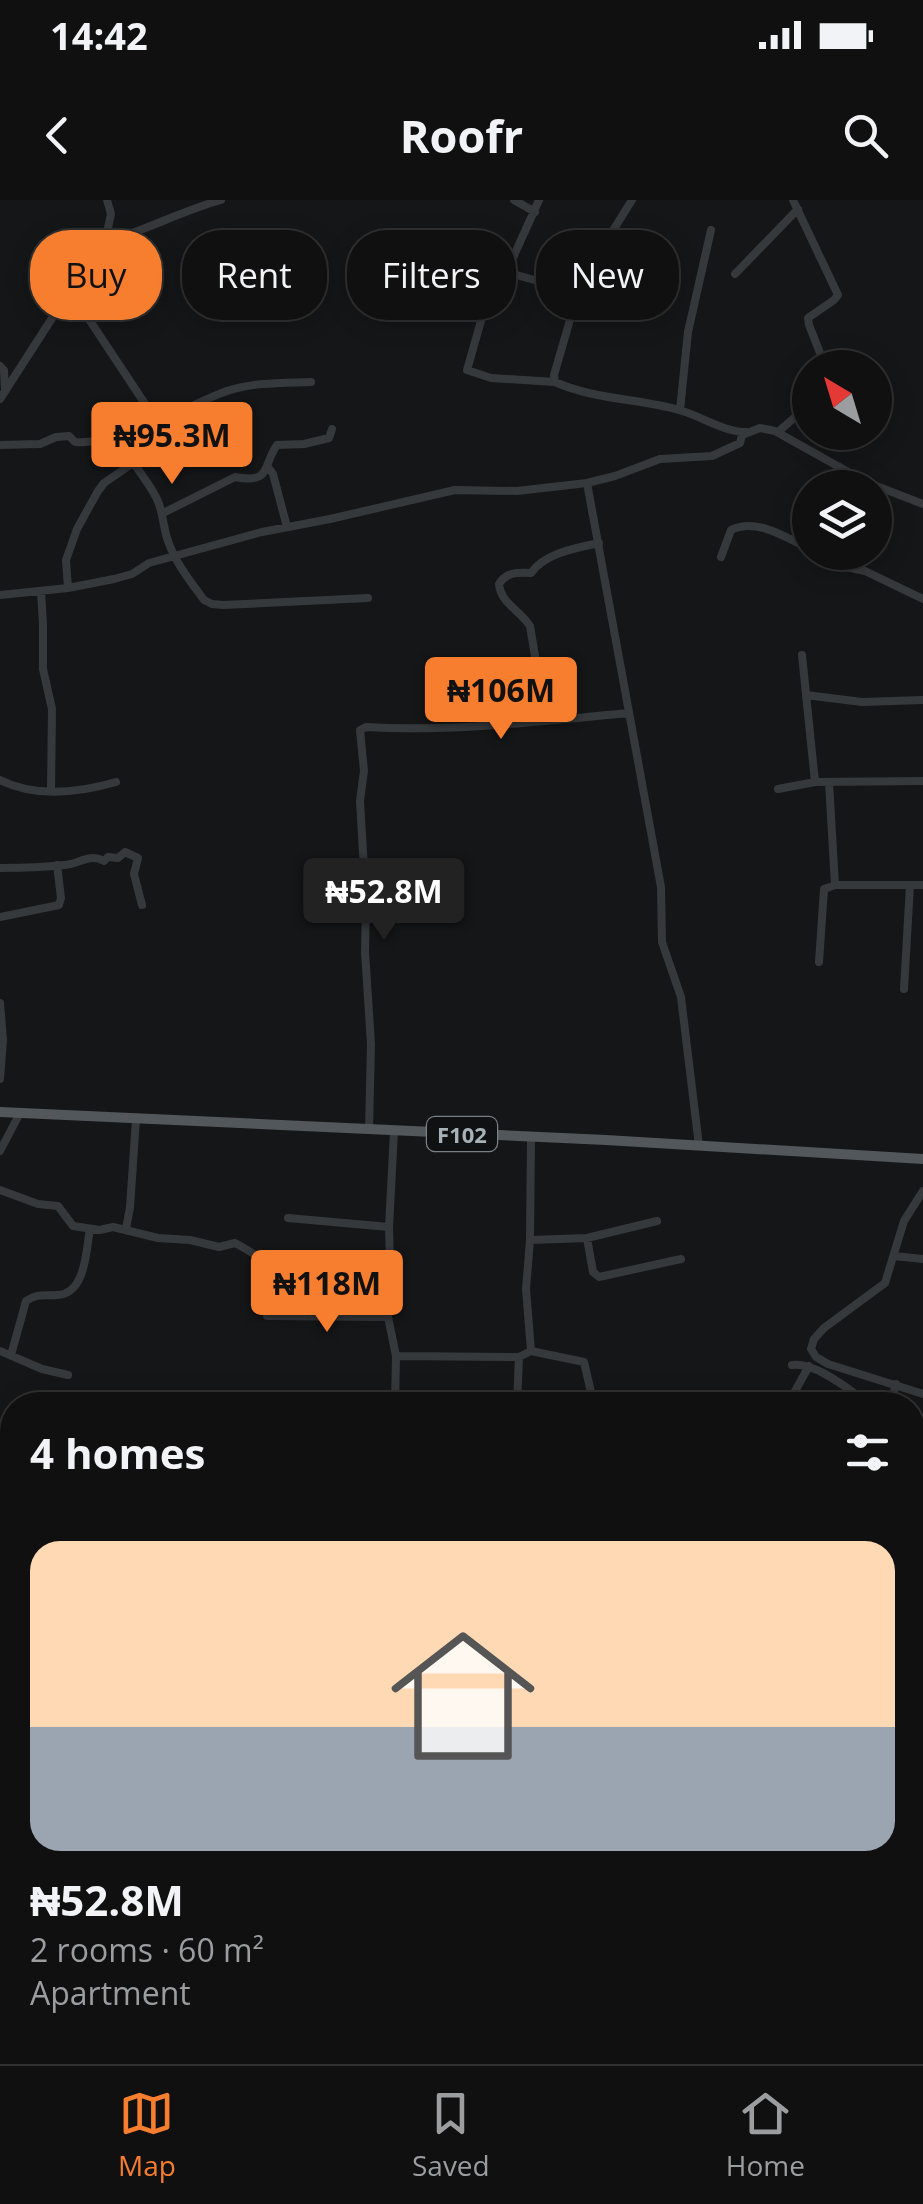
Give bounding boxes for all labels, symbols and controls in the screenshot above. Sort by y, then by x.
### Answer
text: 14:42 [50,9,148,61]
text: Roofr [400,105,523,166]
icon: back [30,108,85,163]
icon: search [838,108,893,163]
chip: Buy [30,230,162,320]
chip: Rent [182,230,327,320]
chip: Filters [347,230,516,320]
chip: New [536,230,679,320]
north arrow [792,350,892,450]
map controls [792,350,892,570]
pin: ₦95.3M [91,402,253,487]
text: ₦95.3M [113,413,231,456]
button: layers [792,470,892,570]
pin: ₦106M [431,657,571,742]
text: ₦106M [447,668,555,711]
pin: ₦52.8M [303,858,465,943]
text: ₦52.8M [325,869,443,912]
road number: F102 [427,1117,497,1151]
pin: ₦118M [257,1250,397,1335]
text: ₦118M [273,1261,381,1304]
text: 4 homes [30,1424,205,1481]
icon: filters [840,1425,895,1480]
icon: home [373,1606,553,1786]
text: ₦52.8M [30,1871,184,1928]
text: 2 rooms · 60 m² [30,1928,264,1971]
text: Apartment [30,1971,191,2014]
tab: Map [118,2086,176,2184]
tab: Saved [412,2086,490,2184]
tab: Home [726,2086,805,2184]

